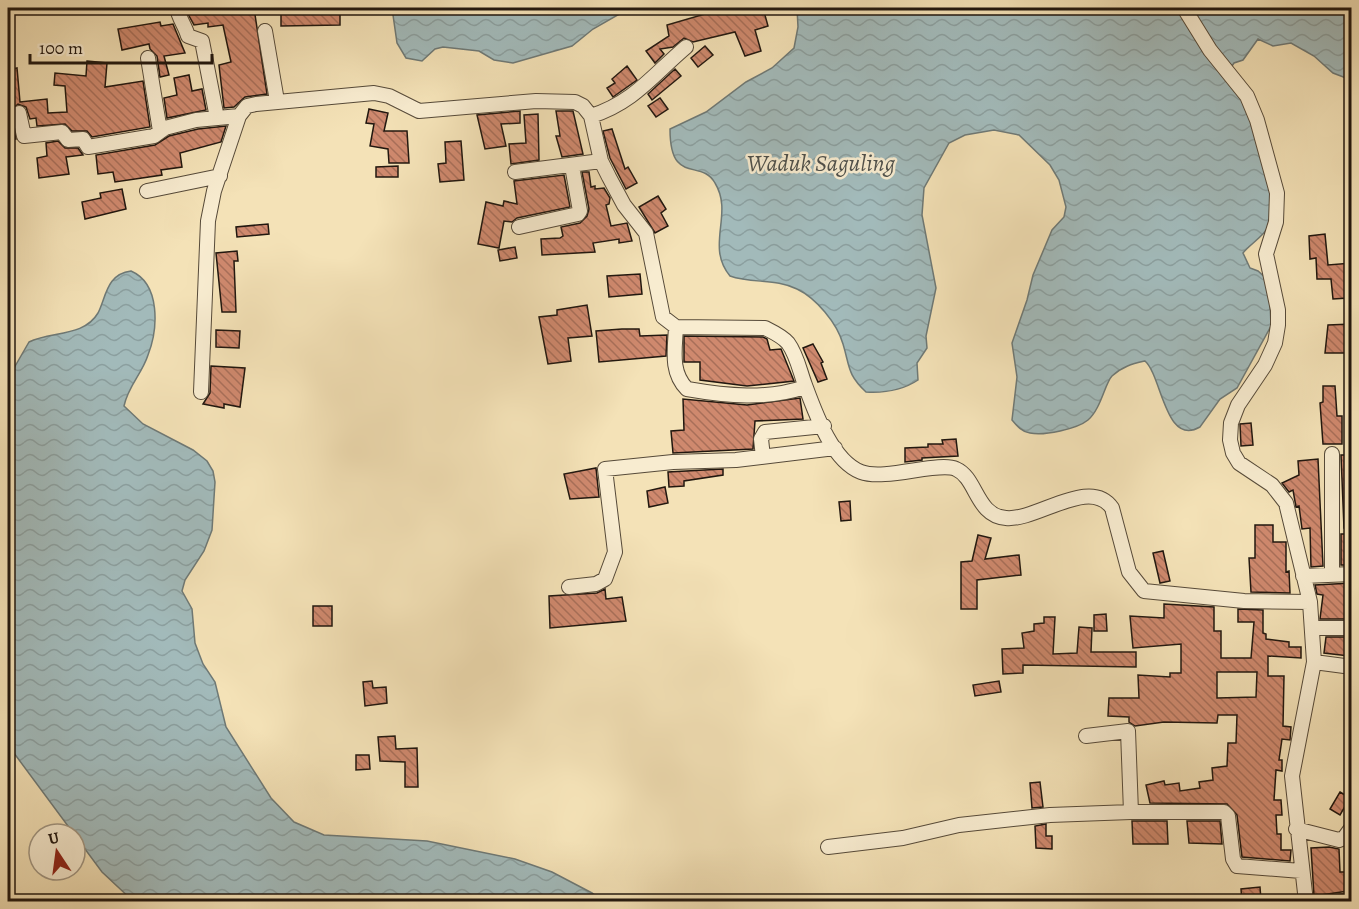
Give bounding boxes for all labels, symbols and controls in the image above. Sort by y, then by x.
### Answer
scale bar [30,27,212,65]
text: 100 m [39,36,83,60]
water label: Waduk Saguling [747,147,895,179]
north arrow [27,822,87,882]
text: U [46,826,62,850]

